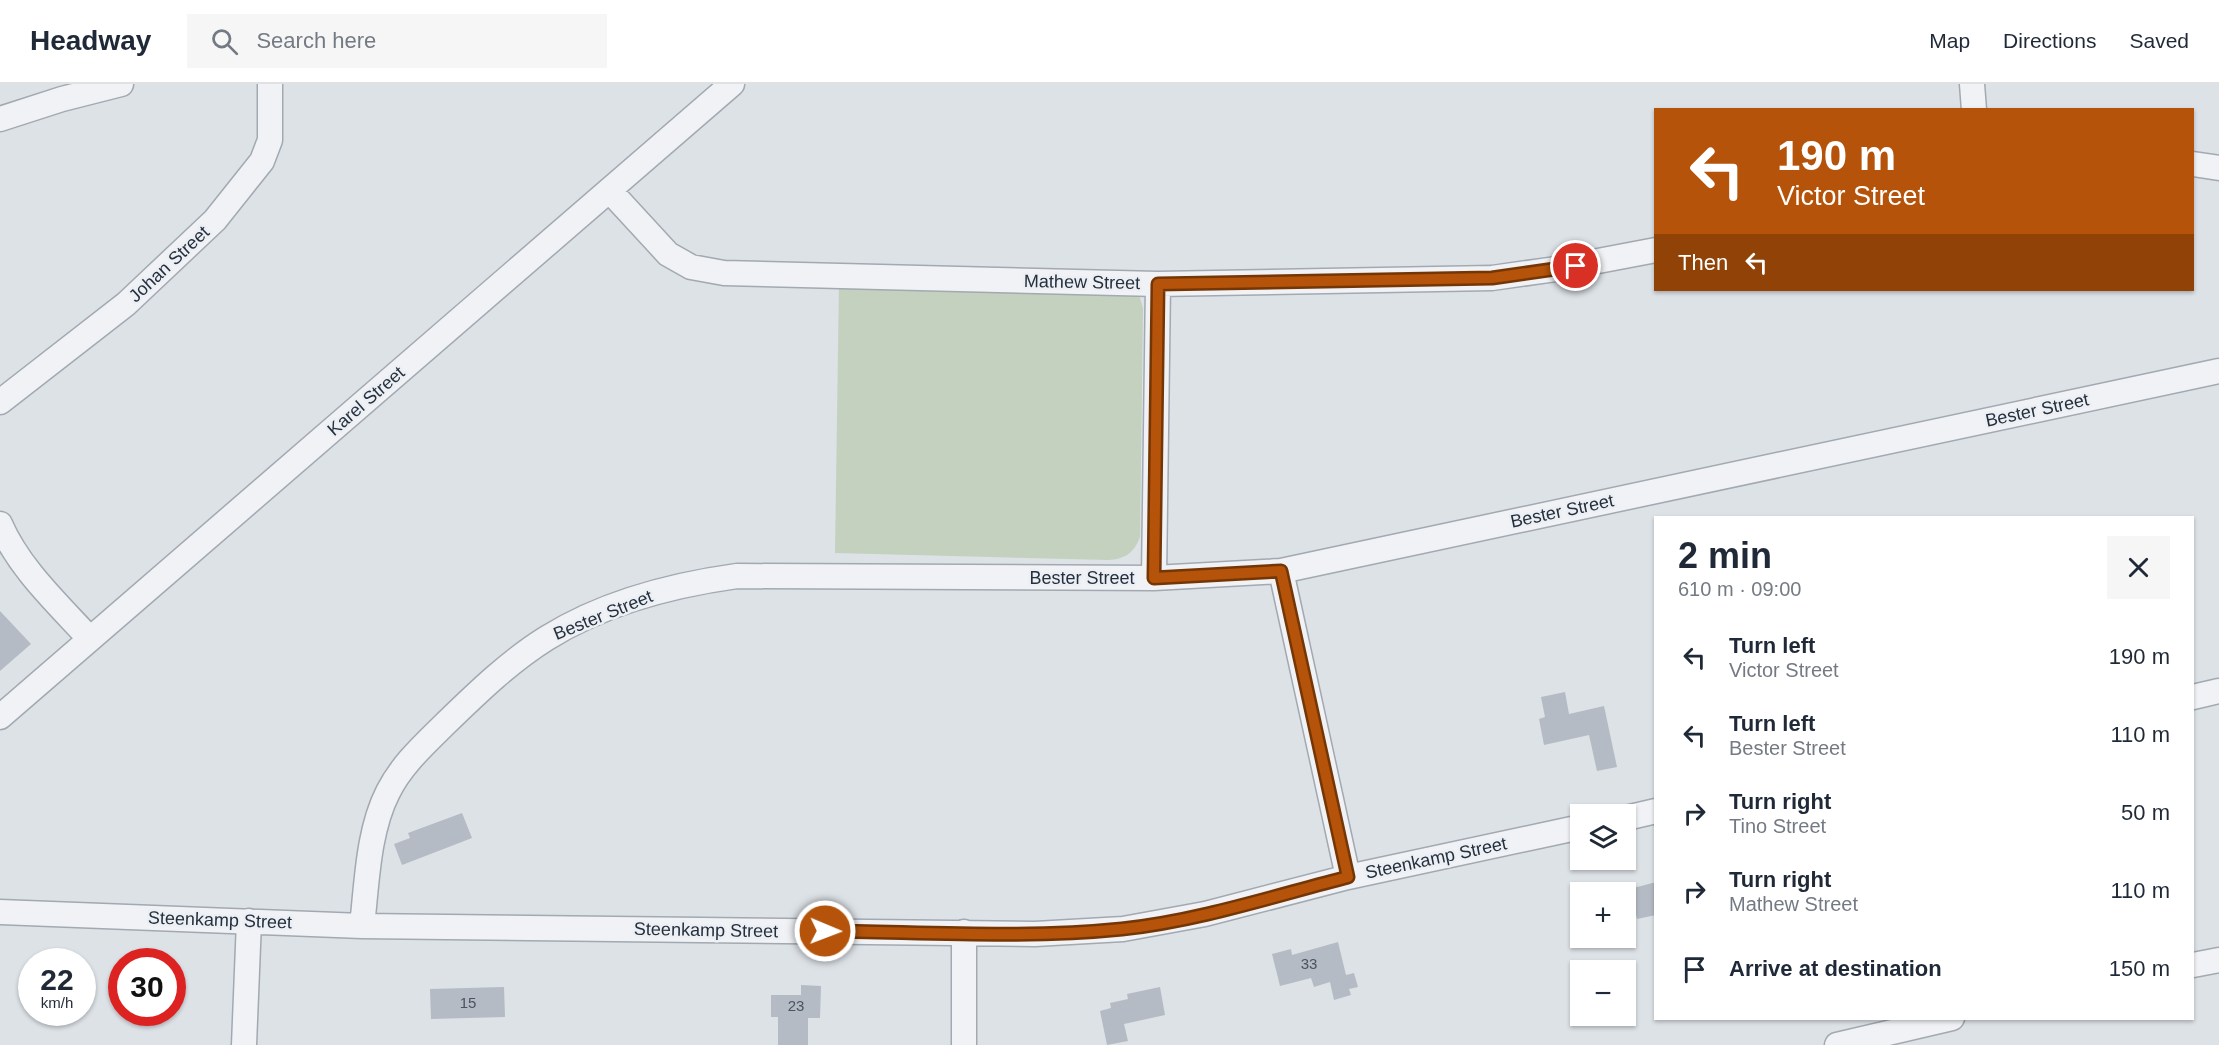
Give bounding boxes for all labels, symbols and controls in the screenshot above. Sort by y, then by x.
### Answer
search box [187,14,607,68]
text: Headway [30,25,151,56]
icon: search [208,25,241,58]
text: Search here [256,28,376,53]
text: Map [1929,29,1970,52]
text: Directions [2003,29,2096,52]
text: Saved [2129,29,2189,52]
icon: left [1678,132,1756,210]
text: 190 m [1777,132,1896,179]
text: Victor Street [1777,181,1925,211]
street label: Johan Street [125,222,213,306]
pin [1550,240,1601,291]
icon: left [1740,246,1773,279]
icon: arrive [1559,249,1592,282]
text: Then [1678,250,1728,275]
street label: Mathew Street [1024,271,1140,293]
street label: Karel Street [324,362,408,440]
street label: Bester Street [1984,389,2090,431]
street label: Bester Street [1509,490,1615,532]
text: 2 min [1678,535,1772,576]
button: close [2107,536,2170,599]
street label: Bester Street [1029,568,1135,588]
text: 610 m · 09:00 [1678,578,1801,600]
street label: Bester Street [551,586,655,644]
text: Turn left [1729,633,1815,658]
icon: left [1678,641,1711,674]
text: 190 m [2109,644,2170,669]
text: Victor Street [1729,659,1839,681]
text: Turn left [1729,711,1815,736]
icon: left [1678,719,1711,752]
text: 110 m [2110,722,2170,747]
text: Bester Street [1729,737,1846,759]
text: Turn right [1729,789,1831,814]
icon: right [1678,797,1711,830]
text: 50 m [2121,800,2170,825]
map controls [1570,804,1636,1026]
button: layers [1570,804,1636,870]
text: Tino Street [1729,815,1826,837]
street label: Steenkamp Street [1363,833,1509,883]
text: Turn right [1729,867,1831,892]
icon: right [1678,875,1711,908]
text: 110 m [2110,878,2170,903]
button: + [1570,882,1636,948]
text: Mathew Street [1729,893,1858,915]
position arrow [793,899,857,963]
street label: Steenkamp Street [148,907,292,933]
street label: Steenkamp Street [634,919,778,941]
speed limit sign: 30 [108,948,186,1026]
icon: arrive [1678,953,1711,986]
house number: 33 [1301,955,1317,972]
text: Arrive at destination [1729,956,1942,981]
text: 150 m [2109,956,2170,981]
button: − [1570,960,1636,1026]
text: 22 [40,963,74,996]
text: km/h [41,994,73,1011]
house number: 15 [460,994,476,1011]
house number: 23 [788,997,804,1014]

